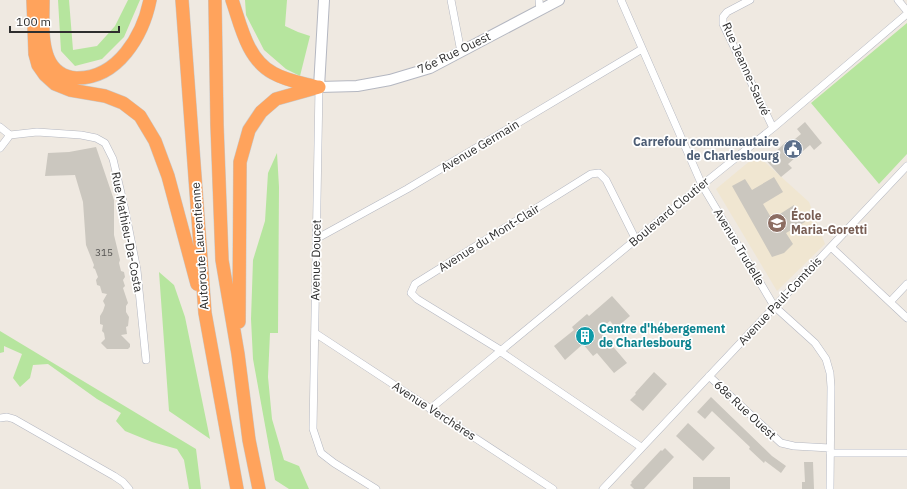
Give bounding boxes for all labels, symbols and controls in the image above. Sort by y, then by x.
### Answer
scale bar [10,8,119,34]
text: 100 m [16,14,51,29]
street label: Rue Jeanne-Sauvé [719,20,774,118]
street label: 76e Rue Ouest [415,28,493,77]
street label: Avenue Germain [438,116,522,175]
place label: Carrefour communautaire de Charlesbourg [633,134,779,163]
public building icon: Carrefour communautaire de Charlesbourg [782,138,804,160]
street label: Rue Mathieu-Da-Costa [108,170,147,294]
street label: Boulevard Cloutier [626,173,712,249]
street label: Autoroute Laurentienne [188,181,211,310]
street label: Avenue du Mont-Clair [435,200,543,275]
street label: Avenue Trudelle [711,206,768,288]
place label: École Maria-Goretti [791,207,867,237]
school or university icon: École Maria-Goretti [766,212,788,234]
street label: Avenue Doucet [307,219,324,301]
house number: 315 [95,246,113,259]
street label: Avenue Paul-Comtois [735,253,825,348]
place label: Centre d'hébergement de Charlesbourg [599,321,726,350]
building icon: Centre d'hébergement de Charlesbourg [574,325,596,347]
street label: 68e Rue Ouest [711,377,780,442]
street label: Avenue Verchères [390,378,479,443]

